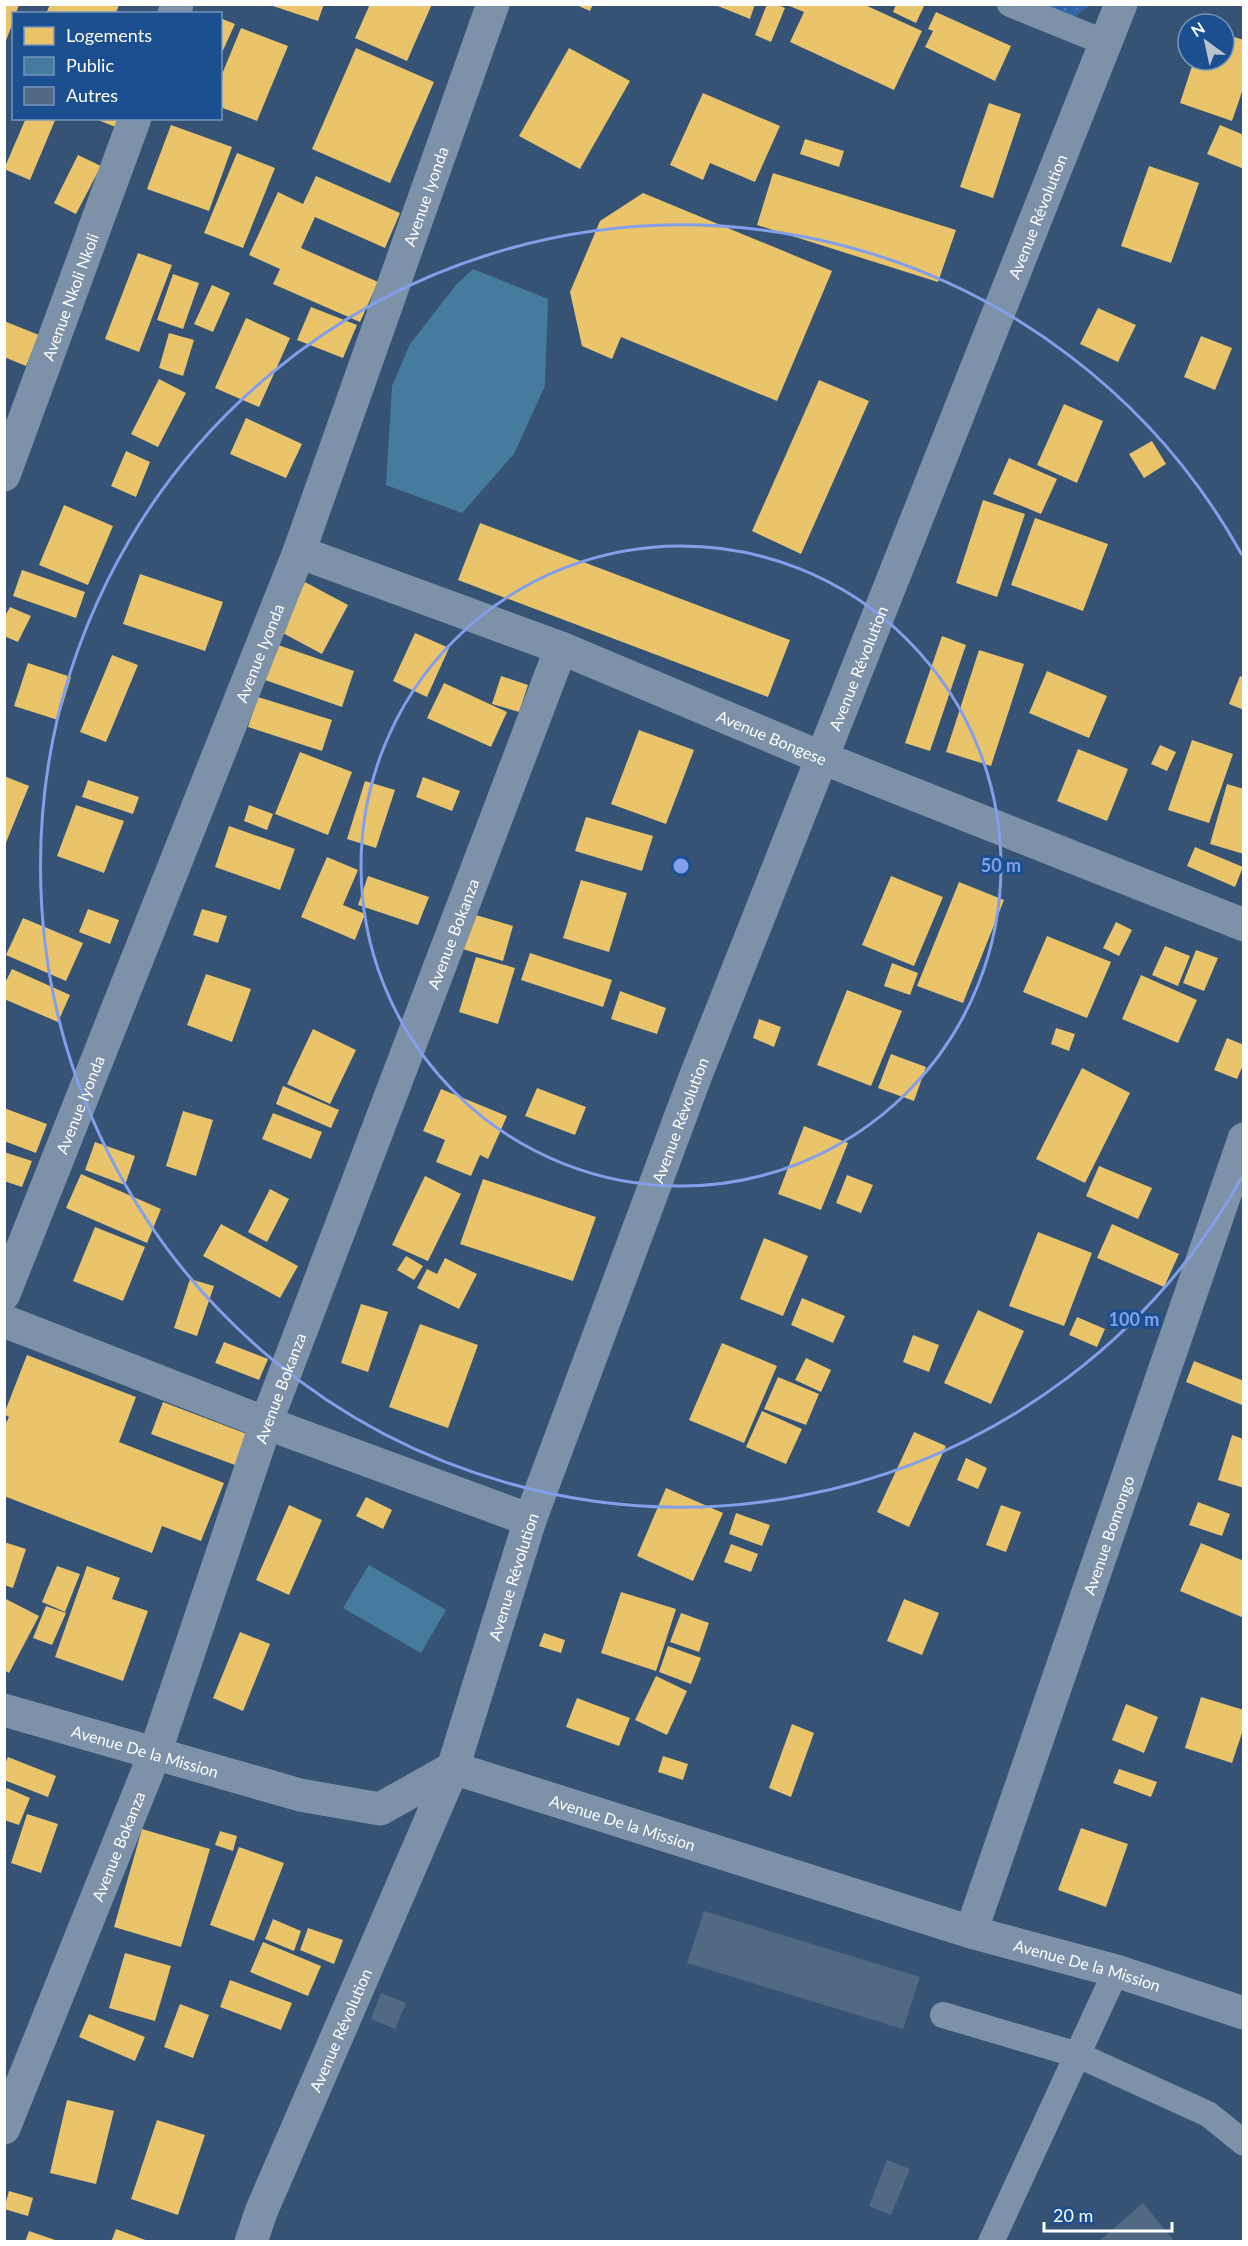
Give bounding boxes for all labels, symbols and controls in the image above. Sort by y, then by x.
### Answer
legend [12,12,222,120]
north arrow [1176,12,1236,72]
text: N [1187,18,1208,40]
text: Logements [66,24,152,46]
text: Public [66,54,114,76]
text: Autres [66,84,118,106]
street label: Avenue Iyonda [399,144,451,249]
street label: Avenue Révolution [1004,151,1070,281]
street label: Avenue Nkoli Nkoli [37,230,101,363]
street label: Avenue Iyonda [231,601,287,705]
street label: Avenue Révolution [824,603,891,733]
street label: Avenue Bongese [714,705,830,768]
text: 50 m [981,854,1021,876]
centre of rings [671,856,691,876]
street label: Avenue Bokanza [423,876,482,992]
street label: Avenue Iyonda [51,1052,107,1156]
street label: Avenue Révolution [647,1054,712,1185]
text: 100 m [1109,1308,1159,1330]
street label: Avenue Bokanza [250,1330,309,1446]
street label: Avenue Bomongo [1078,1473,1137,1597]
street label: Avenue Révolution [484,1510,541,1643]
street label: Avenue De la Mission [70,1720,221,1781]
street label: Avenue Bokanza [87,1788,148,1904]
street label: Avenue De la Mission [548,1790,698,1854]
street label: Avenue De la Mission [1012,1934,1163,1995]
street label: Avenue Révolution [305,1965,375,2095]
scale bar [1044,2195,1172,2233]
text: 20 m [1053,2204,1093,2226]

